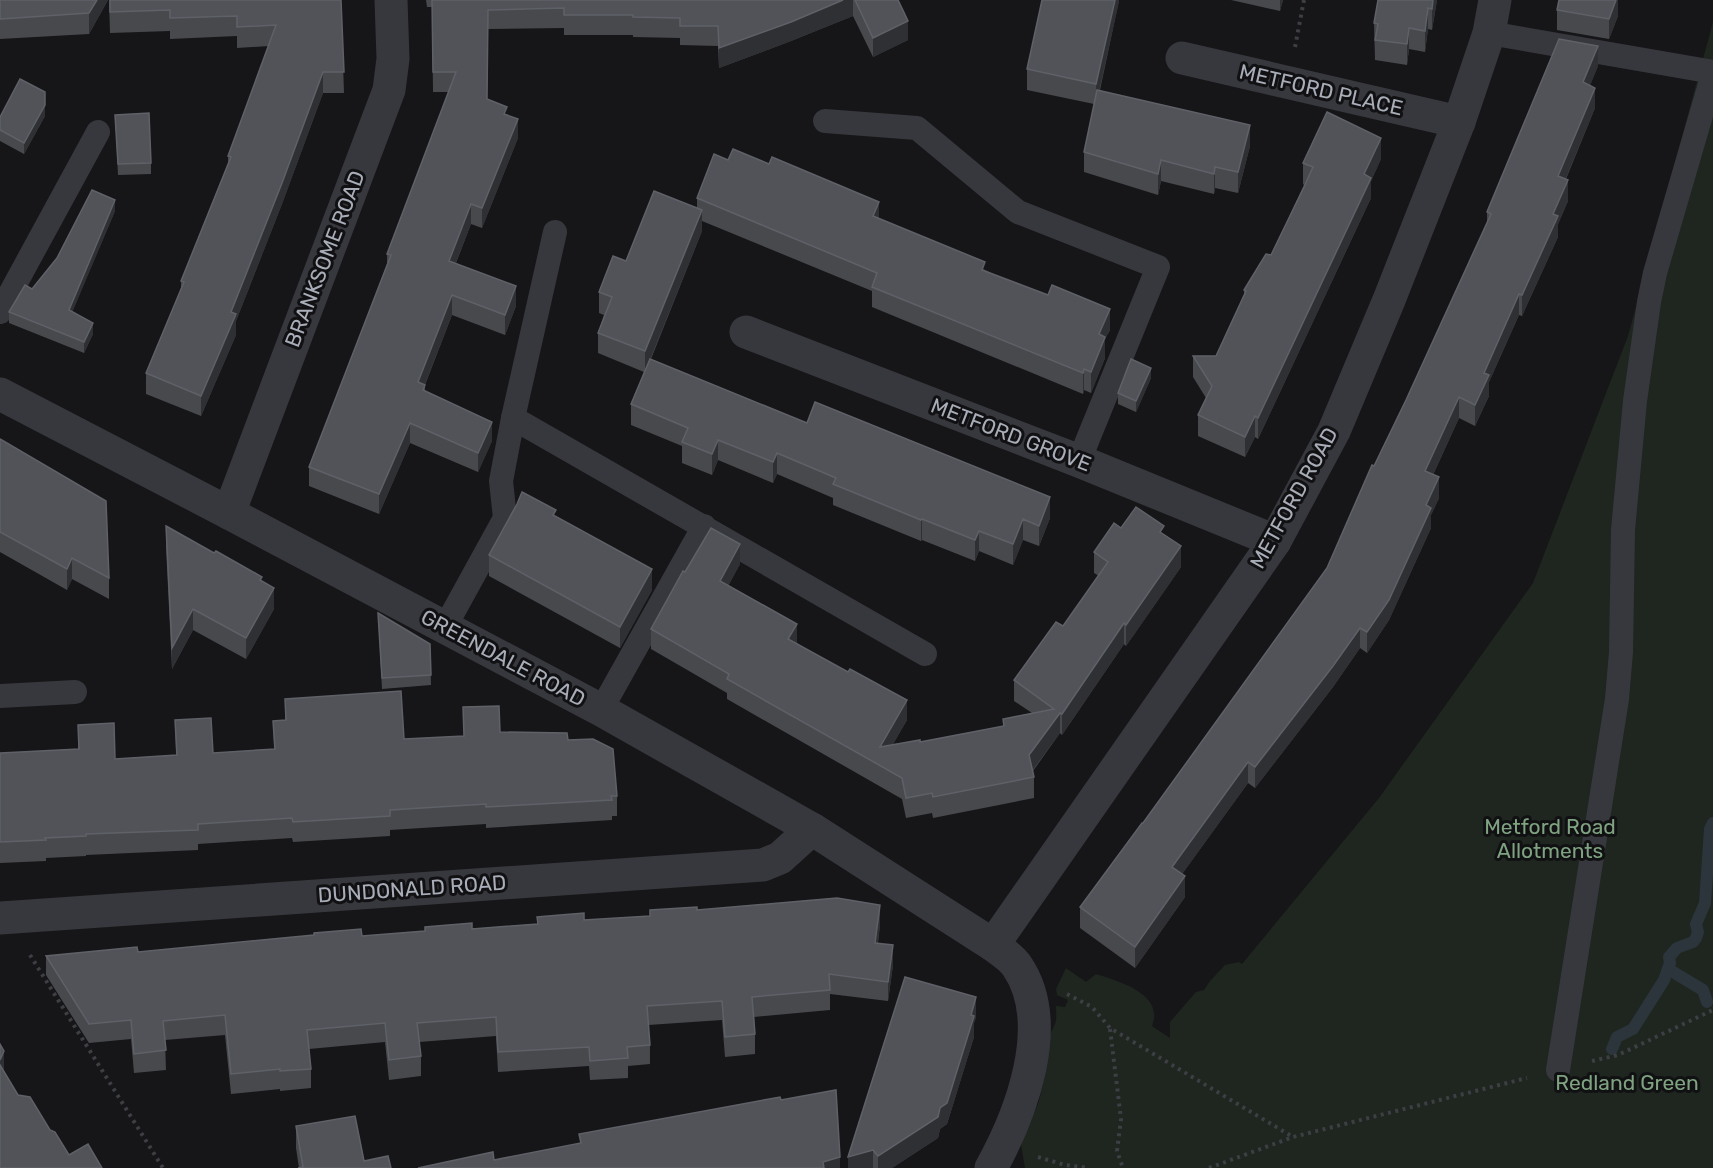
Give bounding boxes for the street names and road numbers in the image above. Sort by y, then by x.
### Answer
street label: METFORD PLACE [1237,59,1405,120]
street label: BRANKSOME ROAD [279,167,370,351]
street label: METFORD GROVE [928,392,1095,477]
street label: METFORD ROAD [1244,423,1343,573]
street label: GREENDALE ROAD [417,604,590,711]
street label: DUNDONALD ROAD [317,869,507,908]

